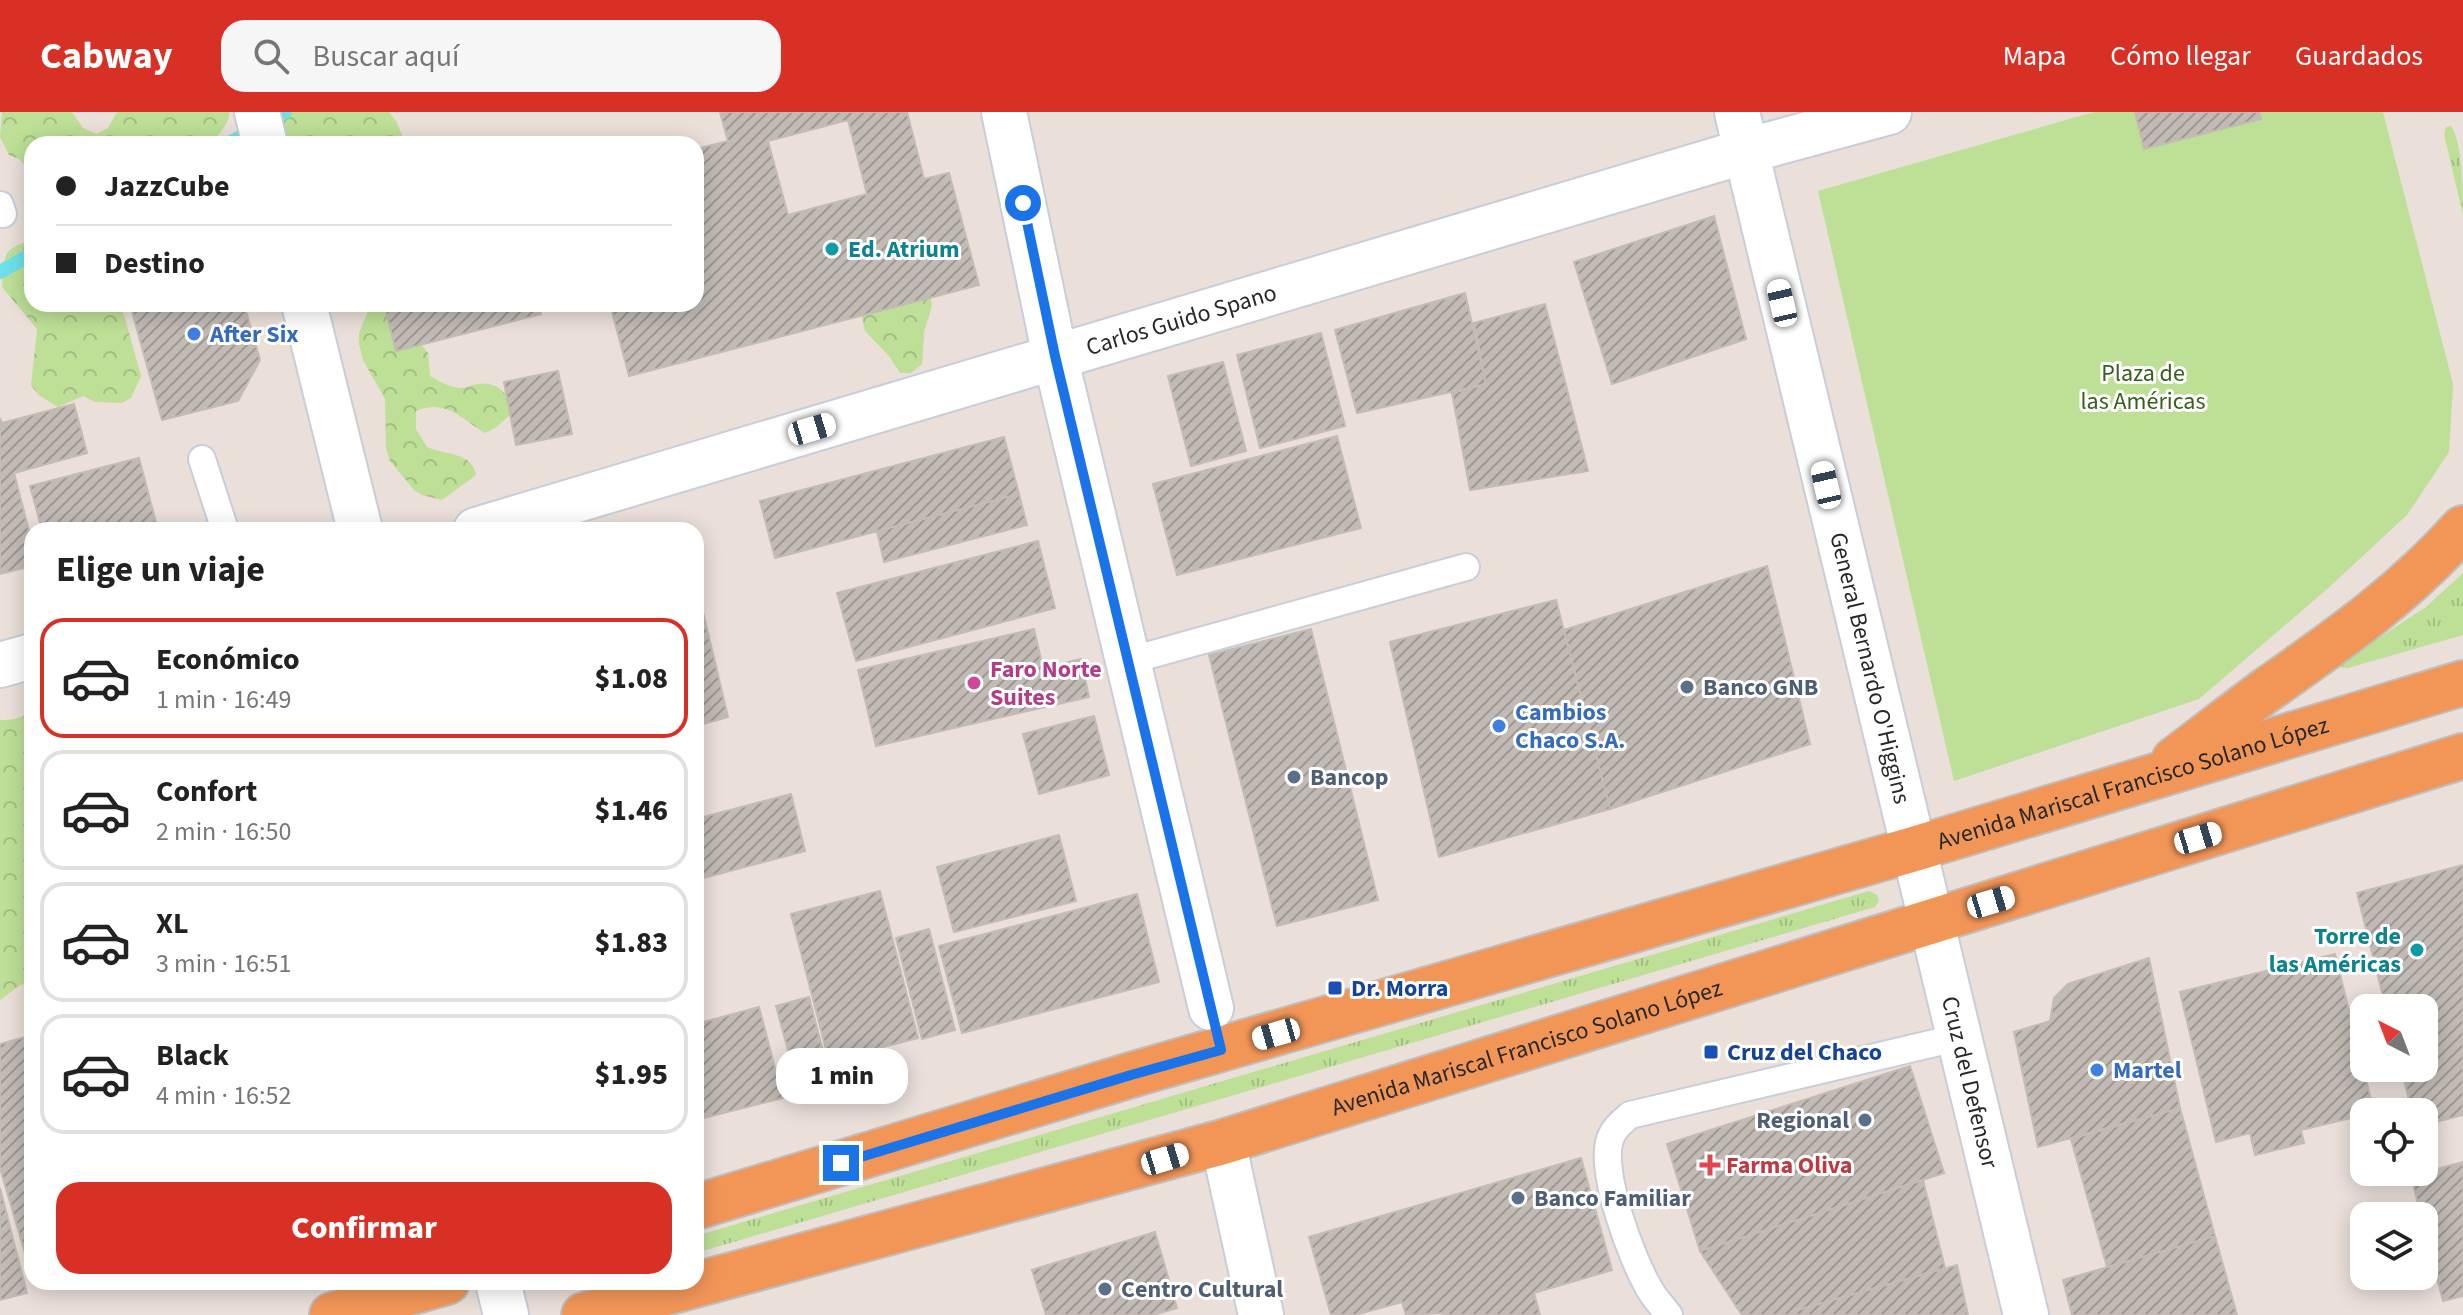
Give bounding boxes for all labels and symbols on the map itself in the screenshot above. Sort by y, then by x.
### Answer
route start [1005,185,1041,221]
place label: Ed. Atrium [848,232,960,267]
marker: Ed. Atrium [823,240,841,258]
street label: Carlos Guido Spano [1082,275,1281,365]
car [1765,277,1799,329]
place label: After Six [209,317,299,352]
marker: After Six [185,325,203,343]
park label: Plaza de las Américas [2081,356,2206,419]
car [786,411,838,447]
car [1809,459,1843,511]
street label: General Bernardo O'Higgins [1820,529,1919,808]
place label: Faro Norte Suites [990,652,1102,715]
place label: Banco GNB [1703,670,1818,705]
marker: Faro Norte Suites [965,674,983,692]
marker: Banco GNB [1678,678,1696,696]
place label: Cambios Chaco S.A. [1515,695,1626,758]
street label: Avenida Mariscal Francisco Solano López [1933,708,2333,859]
marker: Cambios Chaco S.A. [1490,717,1508,735]
place label: Bancop [1310,760,1389,795]
marker: Bancop [1285,768,1303,786]
car [2172,820,2224,856]
car [1965,884,2017,920]
place label: Torre de las Américas [2269,919,2401,982]
marker: Torre de las Américas [2408,941,2426,959]
street label: Avenida Mariscal Francisco Solano López [1327,971,1726,1125]
place label: Dr. Morra [1351,971,1448,1006]
marker: Dr. Morra [1326,979,1344,997]
street label: Cruz del Defensor [1932,993,2007,1173]
north arrow [2350,994,2438,1082]
car [1250,1016,1302,1052]
place label: Cruz del Chaco [1727,1035,1882,1070]
marker: Cruz del Chaco [1702,1043,1720,1061]
callout: 1 min [775,1047,907,1103]
place label: Martel [2113,1053,2182,1088]
marker: Martel [2088,1061,2106,1079]
place label: Regional [1756,1103,1849,1138]
marker: Regional [1856,1111,1874,1129]
car [1139,1141,1191,1177]
route end [823,1145,859,1181]
place label: Farma Oliva [1726,1148,1853,1183]
marker: Farma Oliva [1701,1156,1719,1174]
place label: Banco Familiar [1534,1181,1691,1216]
marker: Banco Familiar [1509,1189,1527,1207]
place label: Centro Cultural [1121,1272,1283,1307]
marker: Centro Cultural [1096,1280,1114,1298]

